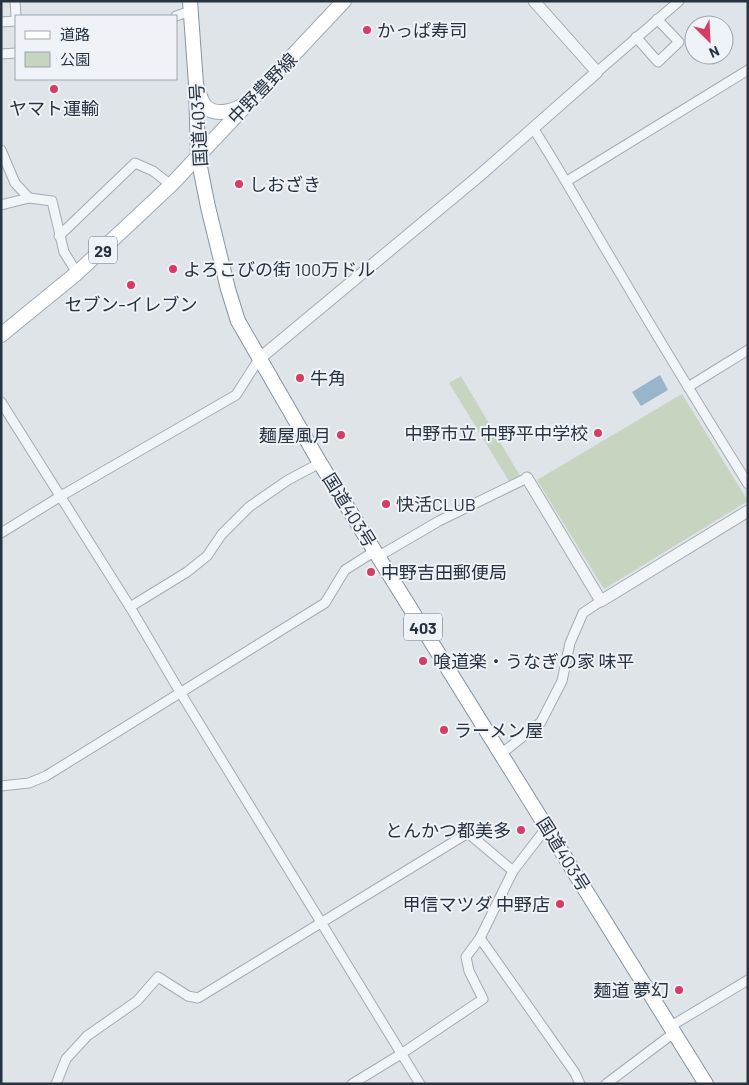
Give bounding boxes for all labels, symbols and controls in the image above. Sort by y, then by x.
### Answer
legend [15,15,178,80]
north arrow [684,15,734,65]
place label: かっぱ寿司 [377,19,467,41]
marker: かっぱ寿司 [361,24,373,36]
text: 道路 [60,25,90,43]
text: N [707,43,722,62]
street label: 中野豊野線 [223,48,301,128]
text: 公園 [60,50,90,68]
marker: ヤマト運輸 [48,83,60,95]
street label: 国道403号 [185,83,211,167]
place label: ヤマト運輸 [9,97,99,119]
place label: しおざき [249,173,321,195]
marker: しおざき [233,178,245,190]
road number: 29 [89,236,117,264]
place label: よろこびの街 100万ドル [183,258,375,280]
marker: よろこびの街 100万ドル [167,263,179,275]
marker: セブン-イレブン [125,279,137,291]
place label: セブン-イレブン [64,293,198,315]
place label: 牛角 [310,367,346,389]
marker: 牛角 [294,372,306,384]
place label: 中野市立 中野平中学校 [404,422,588,444]
place label: 麺屋風月 [259,424,331,446]
marker: 中野市立 中野平中学校 [592,427,604,439]
marker: 麺屋風月 [335,429,347,441]
street label: 国道403号 [319,469,381,551]
place label: 快活CLUB [396,493,476,515]
marker: 快活CLUB [380,498,392,510]
place label: 中野吉田郵便局 [381,561,507,583]
marker: 中野吉田郵便局 [365,566,377,578]
road number: 403 [404,614,442,640]
place label: 喰道楽・うなぎの家 味平 [433,650,635,672]
marker: 喰道楽・うなぎの家 味平 [417,655,429,667]
place label: ラーメン屋 [454,719,543,741]
marker: ラーメン屋 [438,724,450,736]
street label: 国道403号 [533,813,595,895]
place label: とんかつ都美多 [385,819,511,841]
marker: とんかつ都美多 [515,824,527,836]
place label: 甲信マツダ 中野店 [402,893,550,915]
marker: 甲信マツダ 中野店 [554,898,566,910]
place label: 麺道 夢幻 [593,979,669,1001]
marker: 麺道 夢幻 [673,984,685,996]

